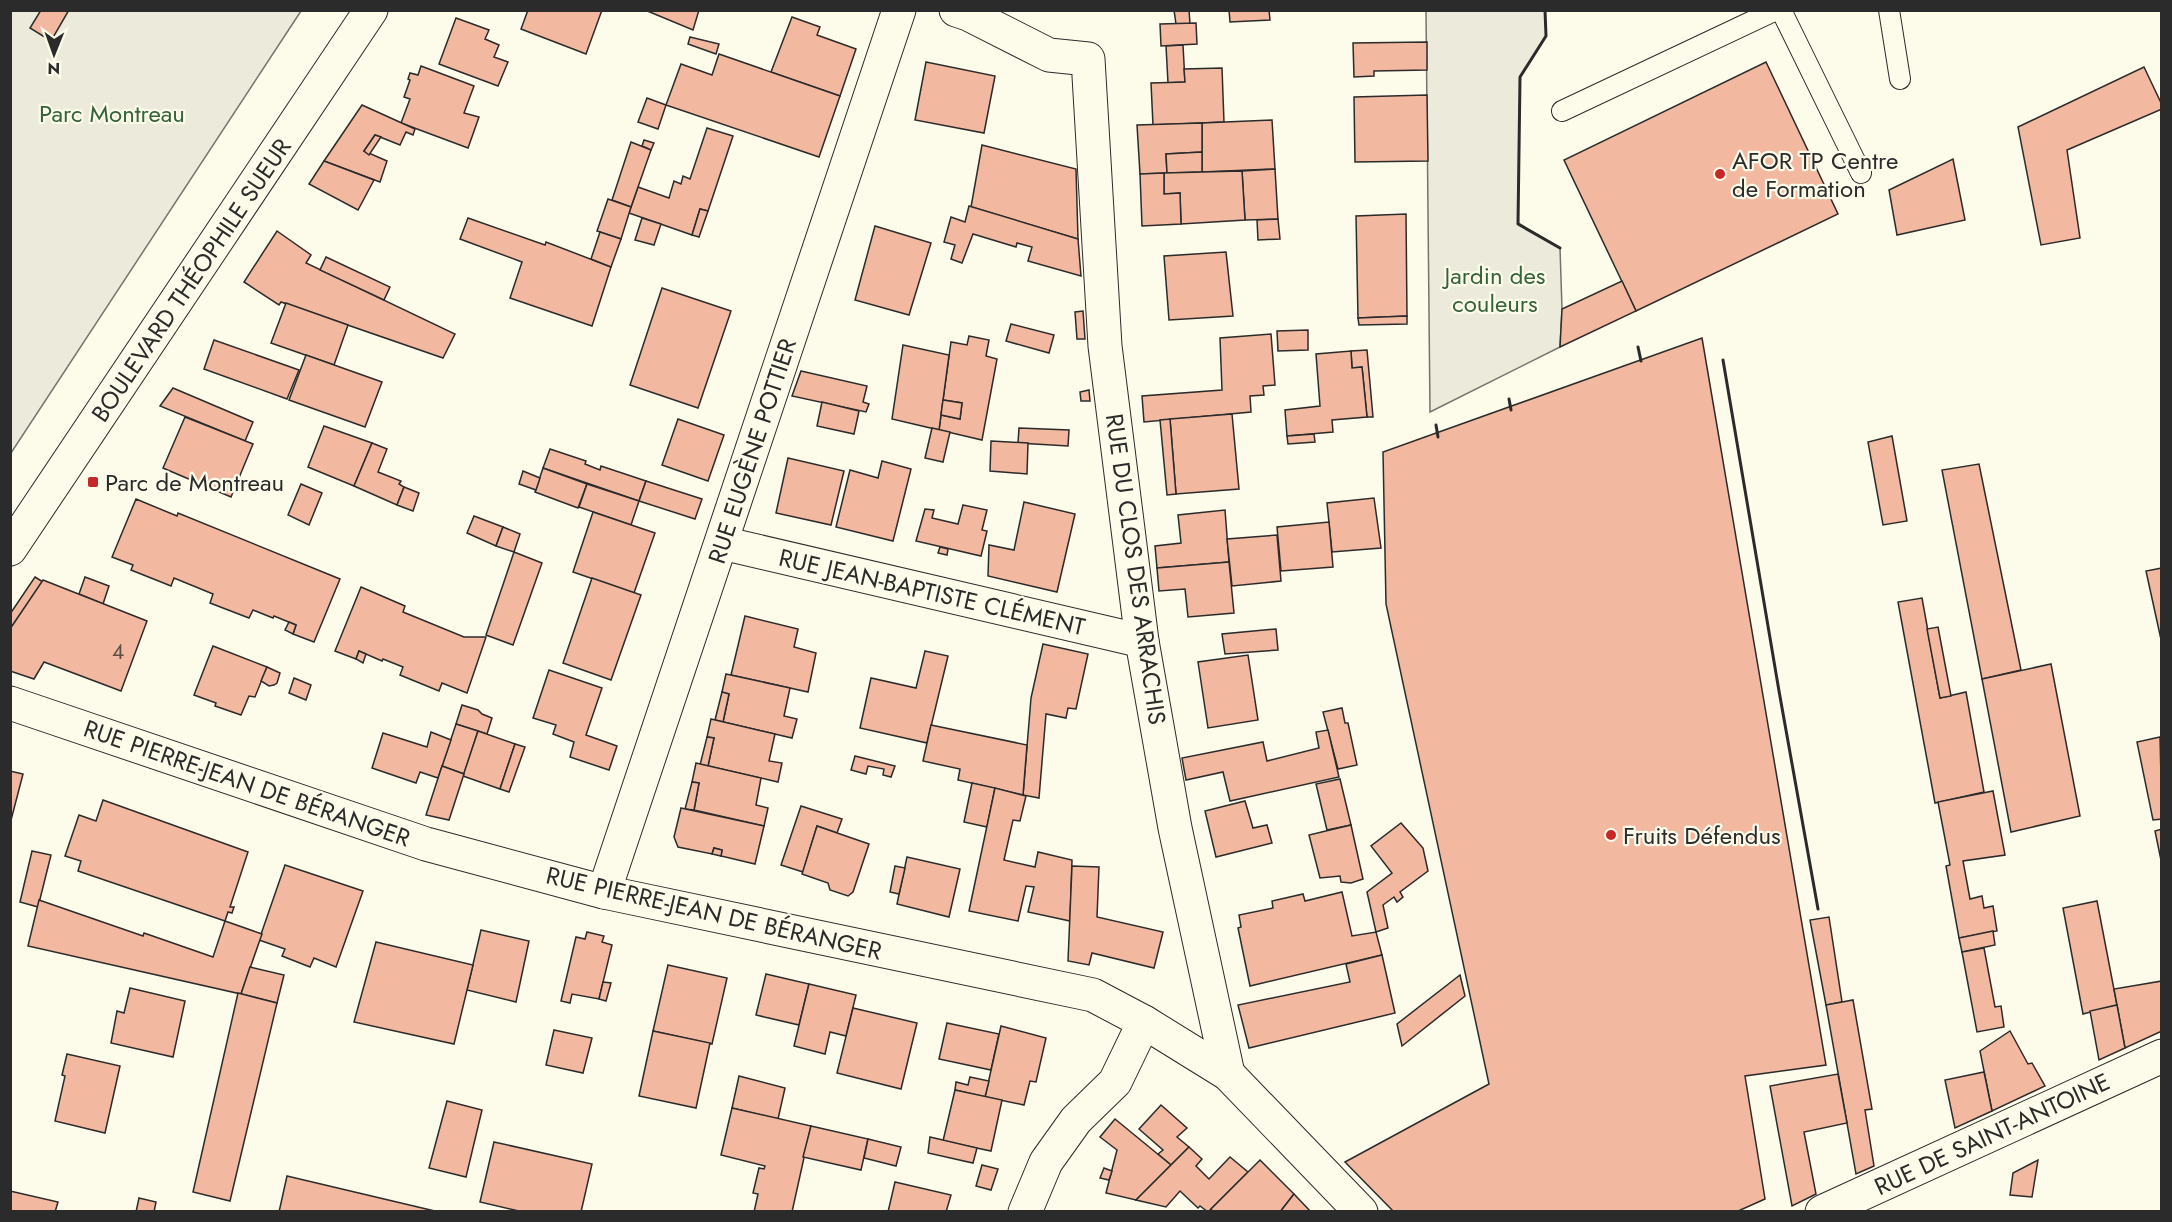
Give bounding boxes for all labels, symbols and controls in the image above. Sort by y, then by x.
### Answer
north arrow [24,24,84,84]
text: N [47,57,60,80]
park label: Parc Montreau [39,96,185,131]
street label: BOULEVARD THÉOPHILE SUEUR [83,131,300,429]
place label: AFOR TP Centre de Formation [1732,143,1898,206]
marker: AFOR TP Centre de Formation [1713,167,1727,181]
park label: Jardin des couleurs [1442,258,1545,321]
street label: RUE EUGÈNE POTTIER [699,333,805,568]
street label: RUE DU CLOS DES ARRACHIS [1097,411,1175,727]
place label: Parc de Montreau [105,465,284,500]
marker: Parc de Montreau [86,475,100,489]
street label: RUE JEAN-BAPTISTE CLÉMENT [775,540,1089,644]
house number: 4 [112,637,124,667]
street label: RUE PIERRE-JEAN DE BÉRANGER [79,711,415,856]
place label: Fruits Défendus [1623,818,1781,853]
marker: Fruits Défendus [1604,828,1618,842]
street label: RUE PIERRE-JEAN DE BÉRANGER [543,857,886,969]
street label: RUE DE SAINT-ANTOINE [1868,1064,2116,1204]

